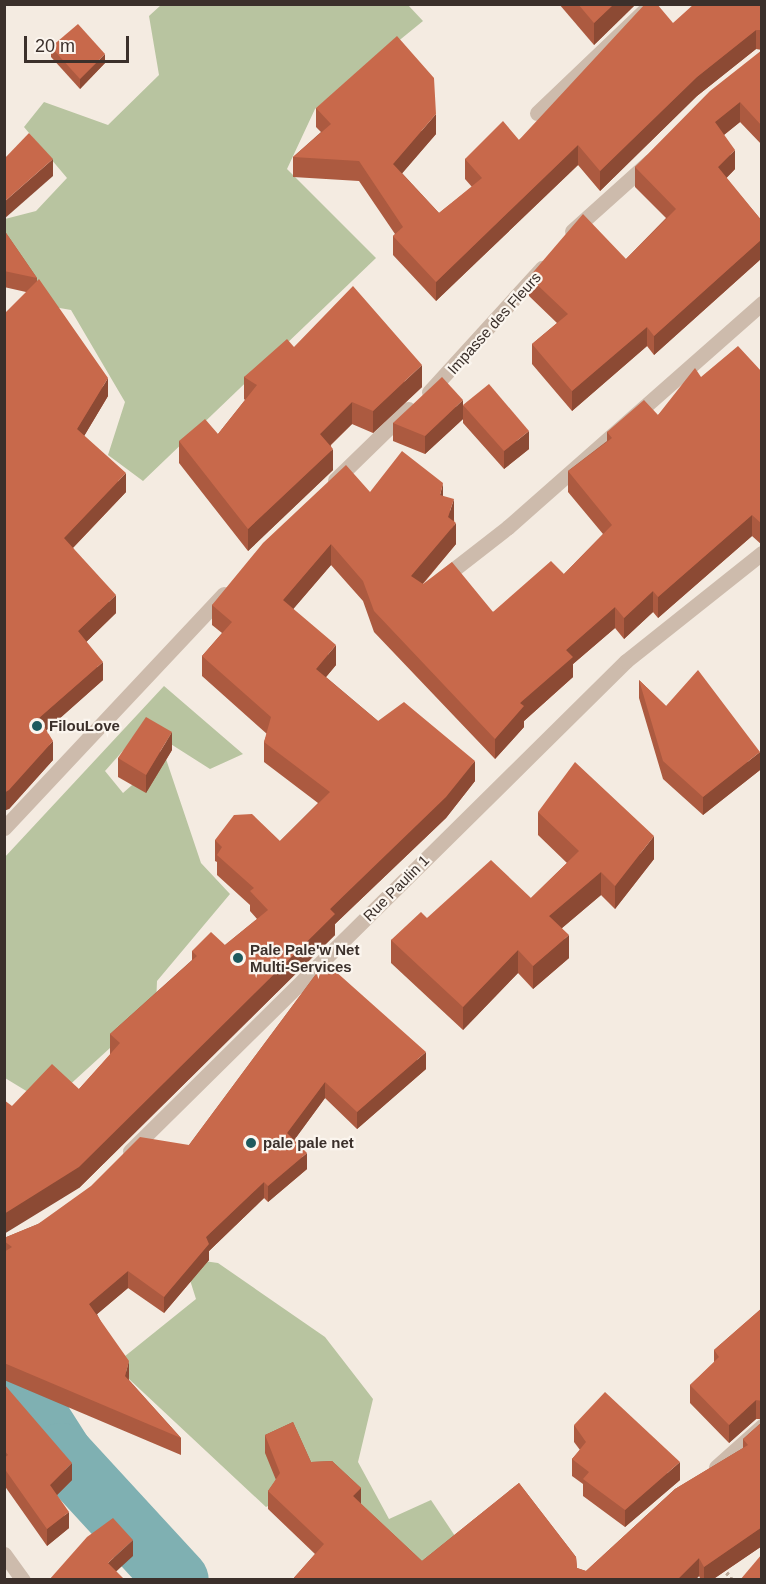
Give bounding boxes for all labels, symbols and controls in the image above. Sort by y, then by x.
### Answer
scale bar [27,24,132,62]
text: 20 m [35,36,75,56]
street label: Impasse des Fleurs [444,268,544,378]
place label: FilouLove [49,717,120,735]
marker: FilouLove [30,719,44,733]
street label: Rue Paulin 1 [359,851,433,925]
place label: Pale Pale'w Net Multi-Services [250,940,359,975]
marker: Pale Pale'w Net Multi-Services [231,951,245,965]
place label: pale pale net [263,1134,354,1152]
marker: pale pale net [244,1136,258,1150]

